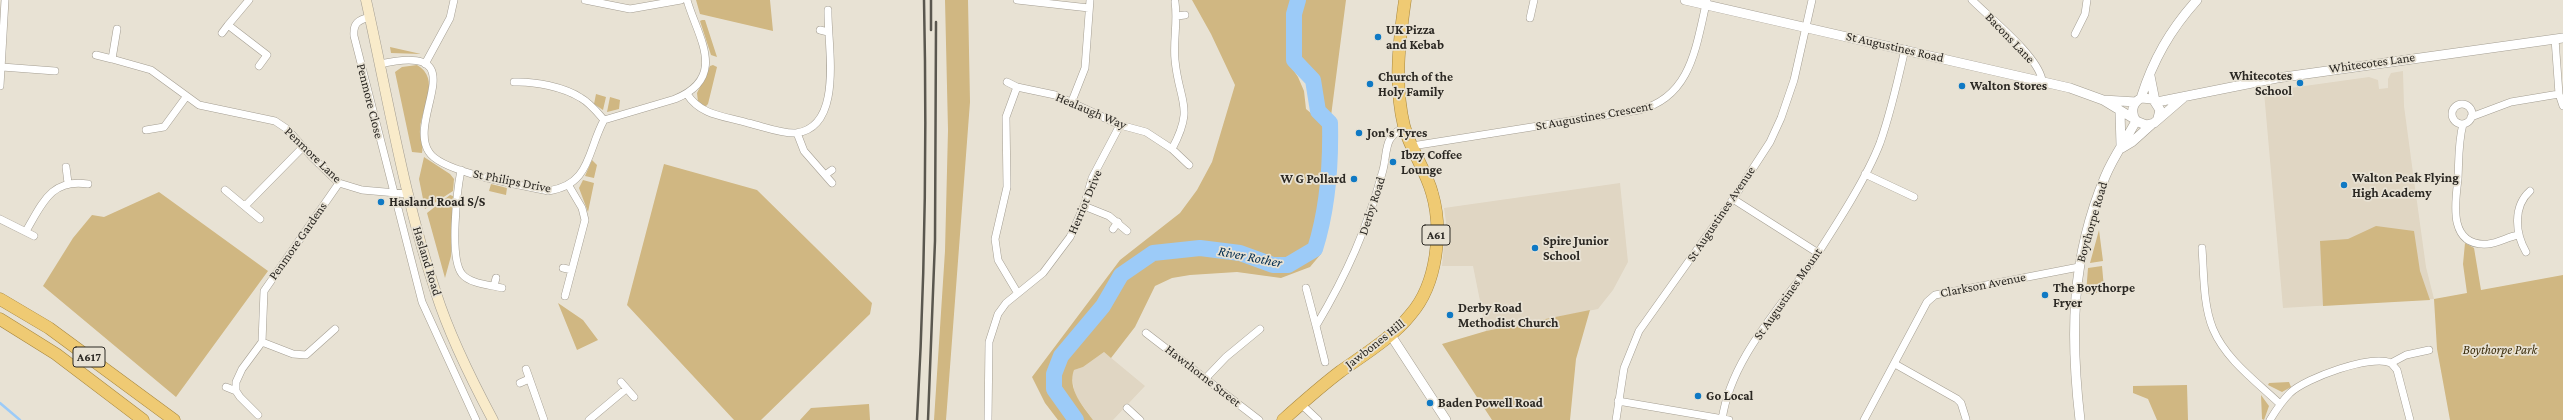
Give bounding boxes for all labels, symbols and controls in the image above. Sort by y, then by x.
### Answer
street label: Bacons Lane [1982,9,2038,67]
place label: UK Pizza and Kebab [1386,22,1444,53]
street label: St Augustines Road [1845,28,1945,66]
marker: UK Pizza and Kebab [1373,32,1383,42]
street label: Whitecotes Lane [2328,49,2416,77]
street label: Penmore Close [353,62,387,140]
place label: Whitecotes School [2229,68,2292,99]
place label: Church of the Holy Family [1378,69,1453,100]
place label: Walton Stores [1970,78,2047,94]
marker: Whitecotes School [2295,78,2305,88]
marker: Church of the Holy Family [1365,79,1375,89]
marker: Walton Stores [1957,81,1967,91]
street label: Healaugh Way [1053,89,1129,133]
street label: St Augustines Crescent [1534,98,1654,134]
street label: Penmore Lane [281,124,345,186]
place label: Jon's Tyres [1367,125,1427,141]
marker: Jon's Tyres [1354,128,1364,138]
place label: Ibzy Coffee Lounge [1401,147,1462,178]
marker: Ibzy Coffee Lounge [1388,157,1398,167]
street label: St Augustines Avenue [1683,163,1759,265]
street label: St Philips Drive [472,166,552,196]
street label: Herriot Drive [1064,167,1106,237]
place label: Walton Peak Flying High Academy [2352,170,2459,201]
place label: W G Pollard [1281,171,1346,187]
marker: W G Pollard [1349,174,1359,184]
street label: Derby Road [1355,175,1389,237]
street label: Boythorpe Road [2073,180,2111,264]
marker: Walton Peak Flying High Academy [2339,180,2349,190]
place label: Hasland Road S/S [389,194,485,210]
marker: Hasland Road S/S [376,197,386,207]
street label: Penmore Gardens [265,199,331,283]
street label: Hasland Road [409,224,445,298]
road number: A61 [1422,225,1450,245]
place label: Spire Junior School [1543,233,1609,264]
water label: River Rother [1217,243,1283,271]
marker: Spire Junior School [1530,243,1540,253]
street label: St Augustines Mount [1750,245,1826,343]
street label: Clarkson Avenue [1939,269,2027,301]
place label: The Boythorpe Fryer [2053,280,2135,311]
marker: The Boythorpe Fryer [2040,290,2050,300]
place label: Derby Road Methodist Church [1458,300,1558,331]
marker: Derby Road Methodist Church [1445,310,1455,320]
street label: Jawbones Hill [1342,316,1408,372]
street label: Hawthorne Street [1162,342,1244,410]
park label: Boythorpe Park [2463,342,2537,358]
road number: A617 [73,347,105,367]
place label: Go Local [1706,388,1753,404]
marker: Go Local [1693,391,1703,401]
place label: Baden Powell Road [1438,395,1543,411]
marker: Baden Powell Road [1425,398,1435,408]

